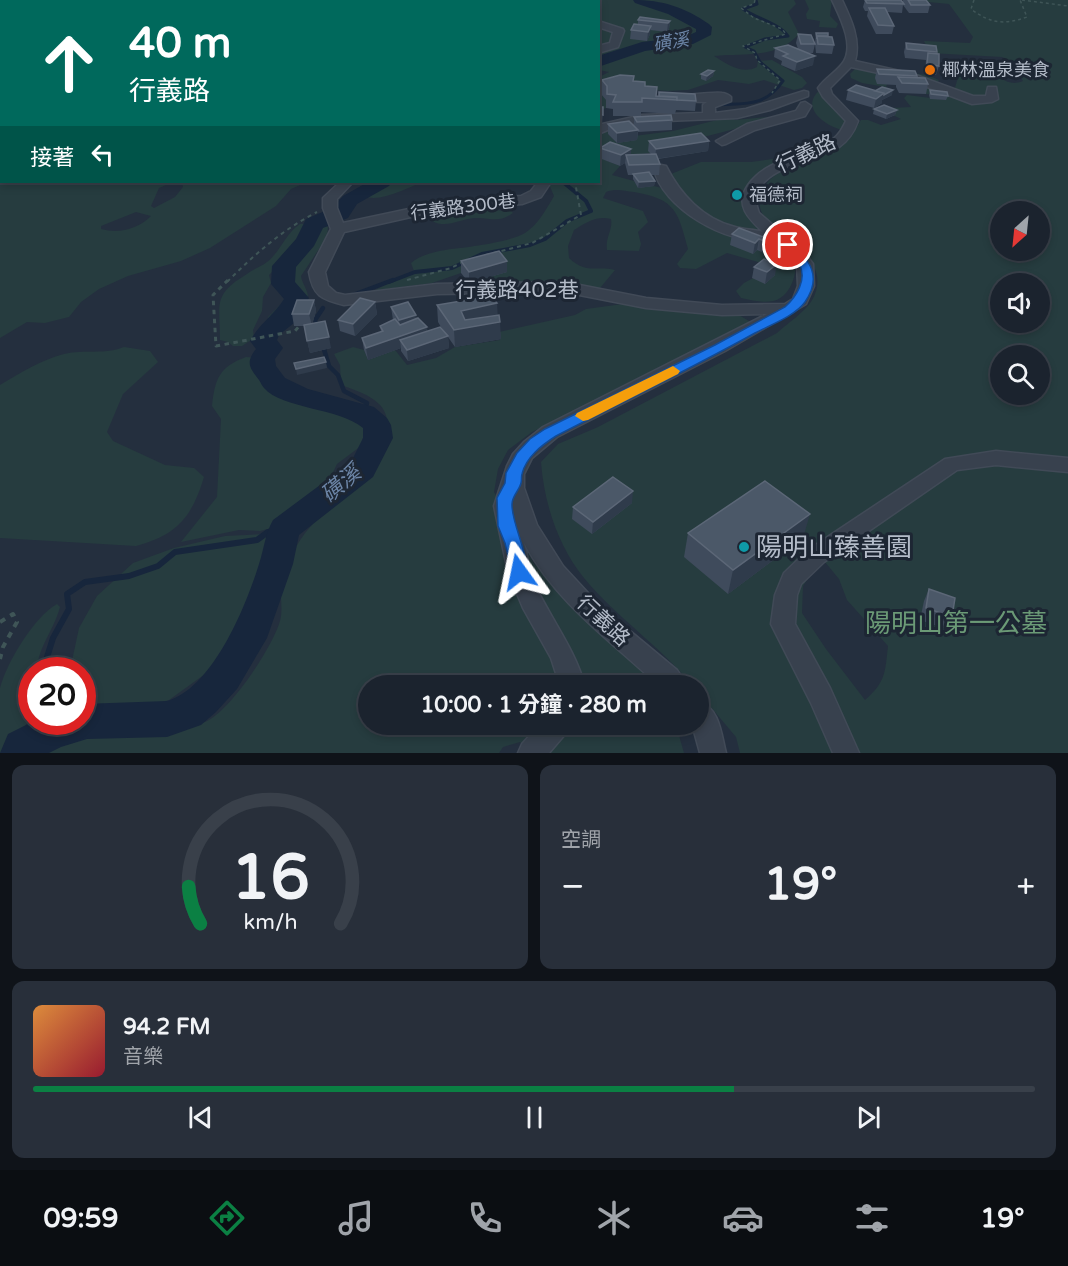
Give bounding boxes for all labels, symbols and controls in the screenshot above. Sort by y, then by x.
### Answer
text: 40 m [129,18,231,69]
icon: ahead [30,24,108,102]
water label: 磺溪 [651,28,694,56]
place label: 椰林溫泉美食 [942,59,1050,81]
marker: 椰林溫泉美食 [923,63,937,77]
text: 行義路 [129,75,210,108]
street label: 行義路 [772,129,840,179]
icon: left [86,138,119,171]
text: 接著 [30,145,74,171]
place label: 福德祠 [749,184,803,206]
marker: 福德祠 [730,188,744,202]
street label: 行義路300巷 [409,190,517,224]
north arrow [990,201,1050,261]
map controls [990,201,1050,405]
pin [762,219,813,270]
icon: arrive [771,228,804,261]
button: sound [990,273,1050,333]
street label: 行義路402巷 [455,278,579,303]
button: search [990,345,1050,405]
water label: 磺溪 [316,458,369,508]
place label: 陽明山臻善園 [756,532,912,563]
position arrow [487,540,551,604]
marker: 陽明山臻善園 [737,540,751,554]
street label: 行義路 [571,590,635,652]
park label: 陽明山第一公墓 [865,608,1047,639]
speed limit sign: 20 [18,657,96,735]
text: 10:00 · 1 分鐘 · 280 m [420,692,647,718]
text: 空調 [561,828,601,852]
text: 16 [231,841,309,916]
text: 19° [764,858,837,912]
text: − [561,867,585,906]
text: + [1016,867,1035,906]
text: km/h [243,909,297,935]
text: 94.2 FM [123,1014,211,1040]
text: 音樂 [123,1045,163,1069]
icon: previous [184,1101,217,1134]
icon: pause [518,1101,551,1134]
icon: next [852,1101,885,1134]
icon: directions [206,1197,248,1239]
icon: music [335,1197,377,1239]
icon: phone [464,1197,506,1239]
icon: climate [593,1197,635,1239]
icon: car [722,1197,764,1239]
icon: filters [851,1197,893,1239]
text: 09:59 [44,1202,118,1235]
text: 19° [980,1202,1024,1235]

